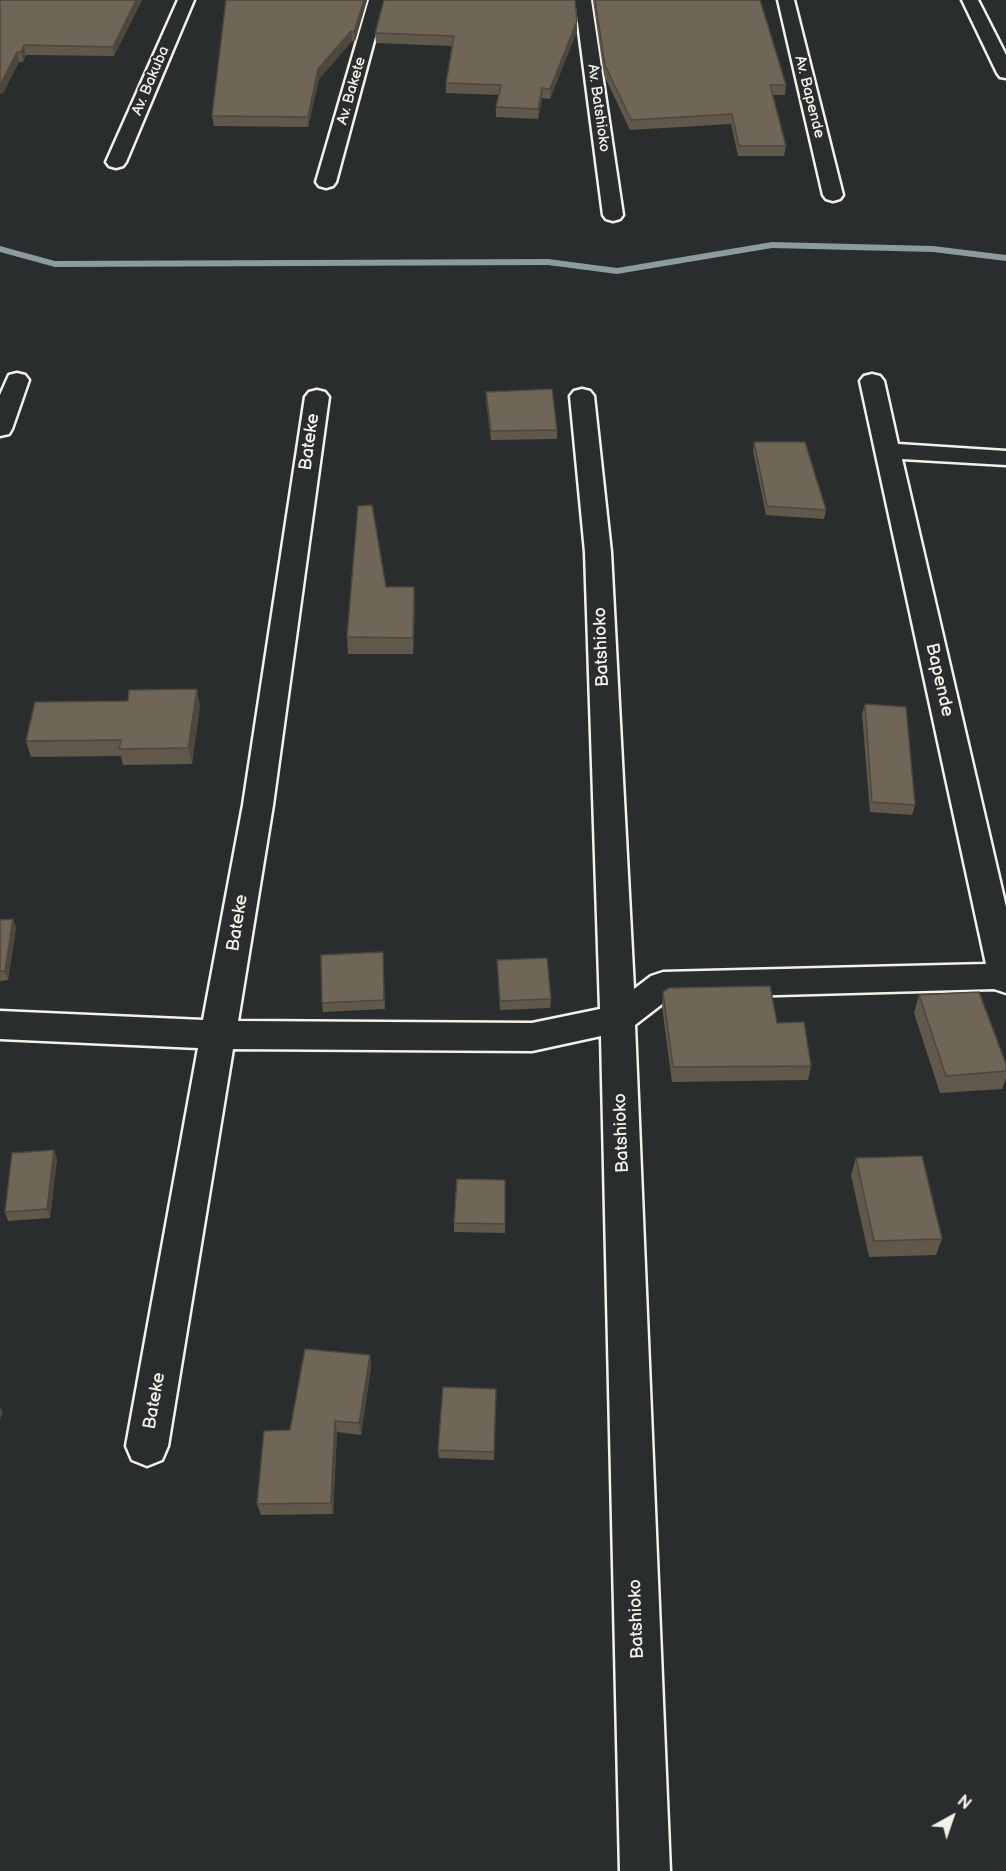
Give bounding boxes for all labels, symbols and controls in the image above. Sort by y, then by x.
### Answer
street label: Av. Bakuba [128,44,174,118]
street label: Av. Bapende [790,54,828,140]
street label: Av. Bakete [334,55,370,127]
street label: Av. Batshioko [583,63,613,153]
street label: Bateke [295,412,325,472]
street label: Batshioko [590,607,614,687]
street label: Bapende [920,641,958,719]
street label: Bateke [223,893,253,953]
street label: Batshioko [610,1093,634,1173]
street label: Bateke [139,1371,171,1431]
street label: Batshioko [625,1579,649,1659]
north arrow [922,1787,982,1847]
text: N [953,1792,975,1814]

